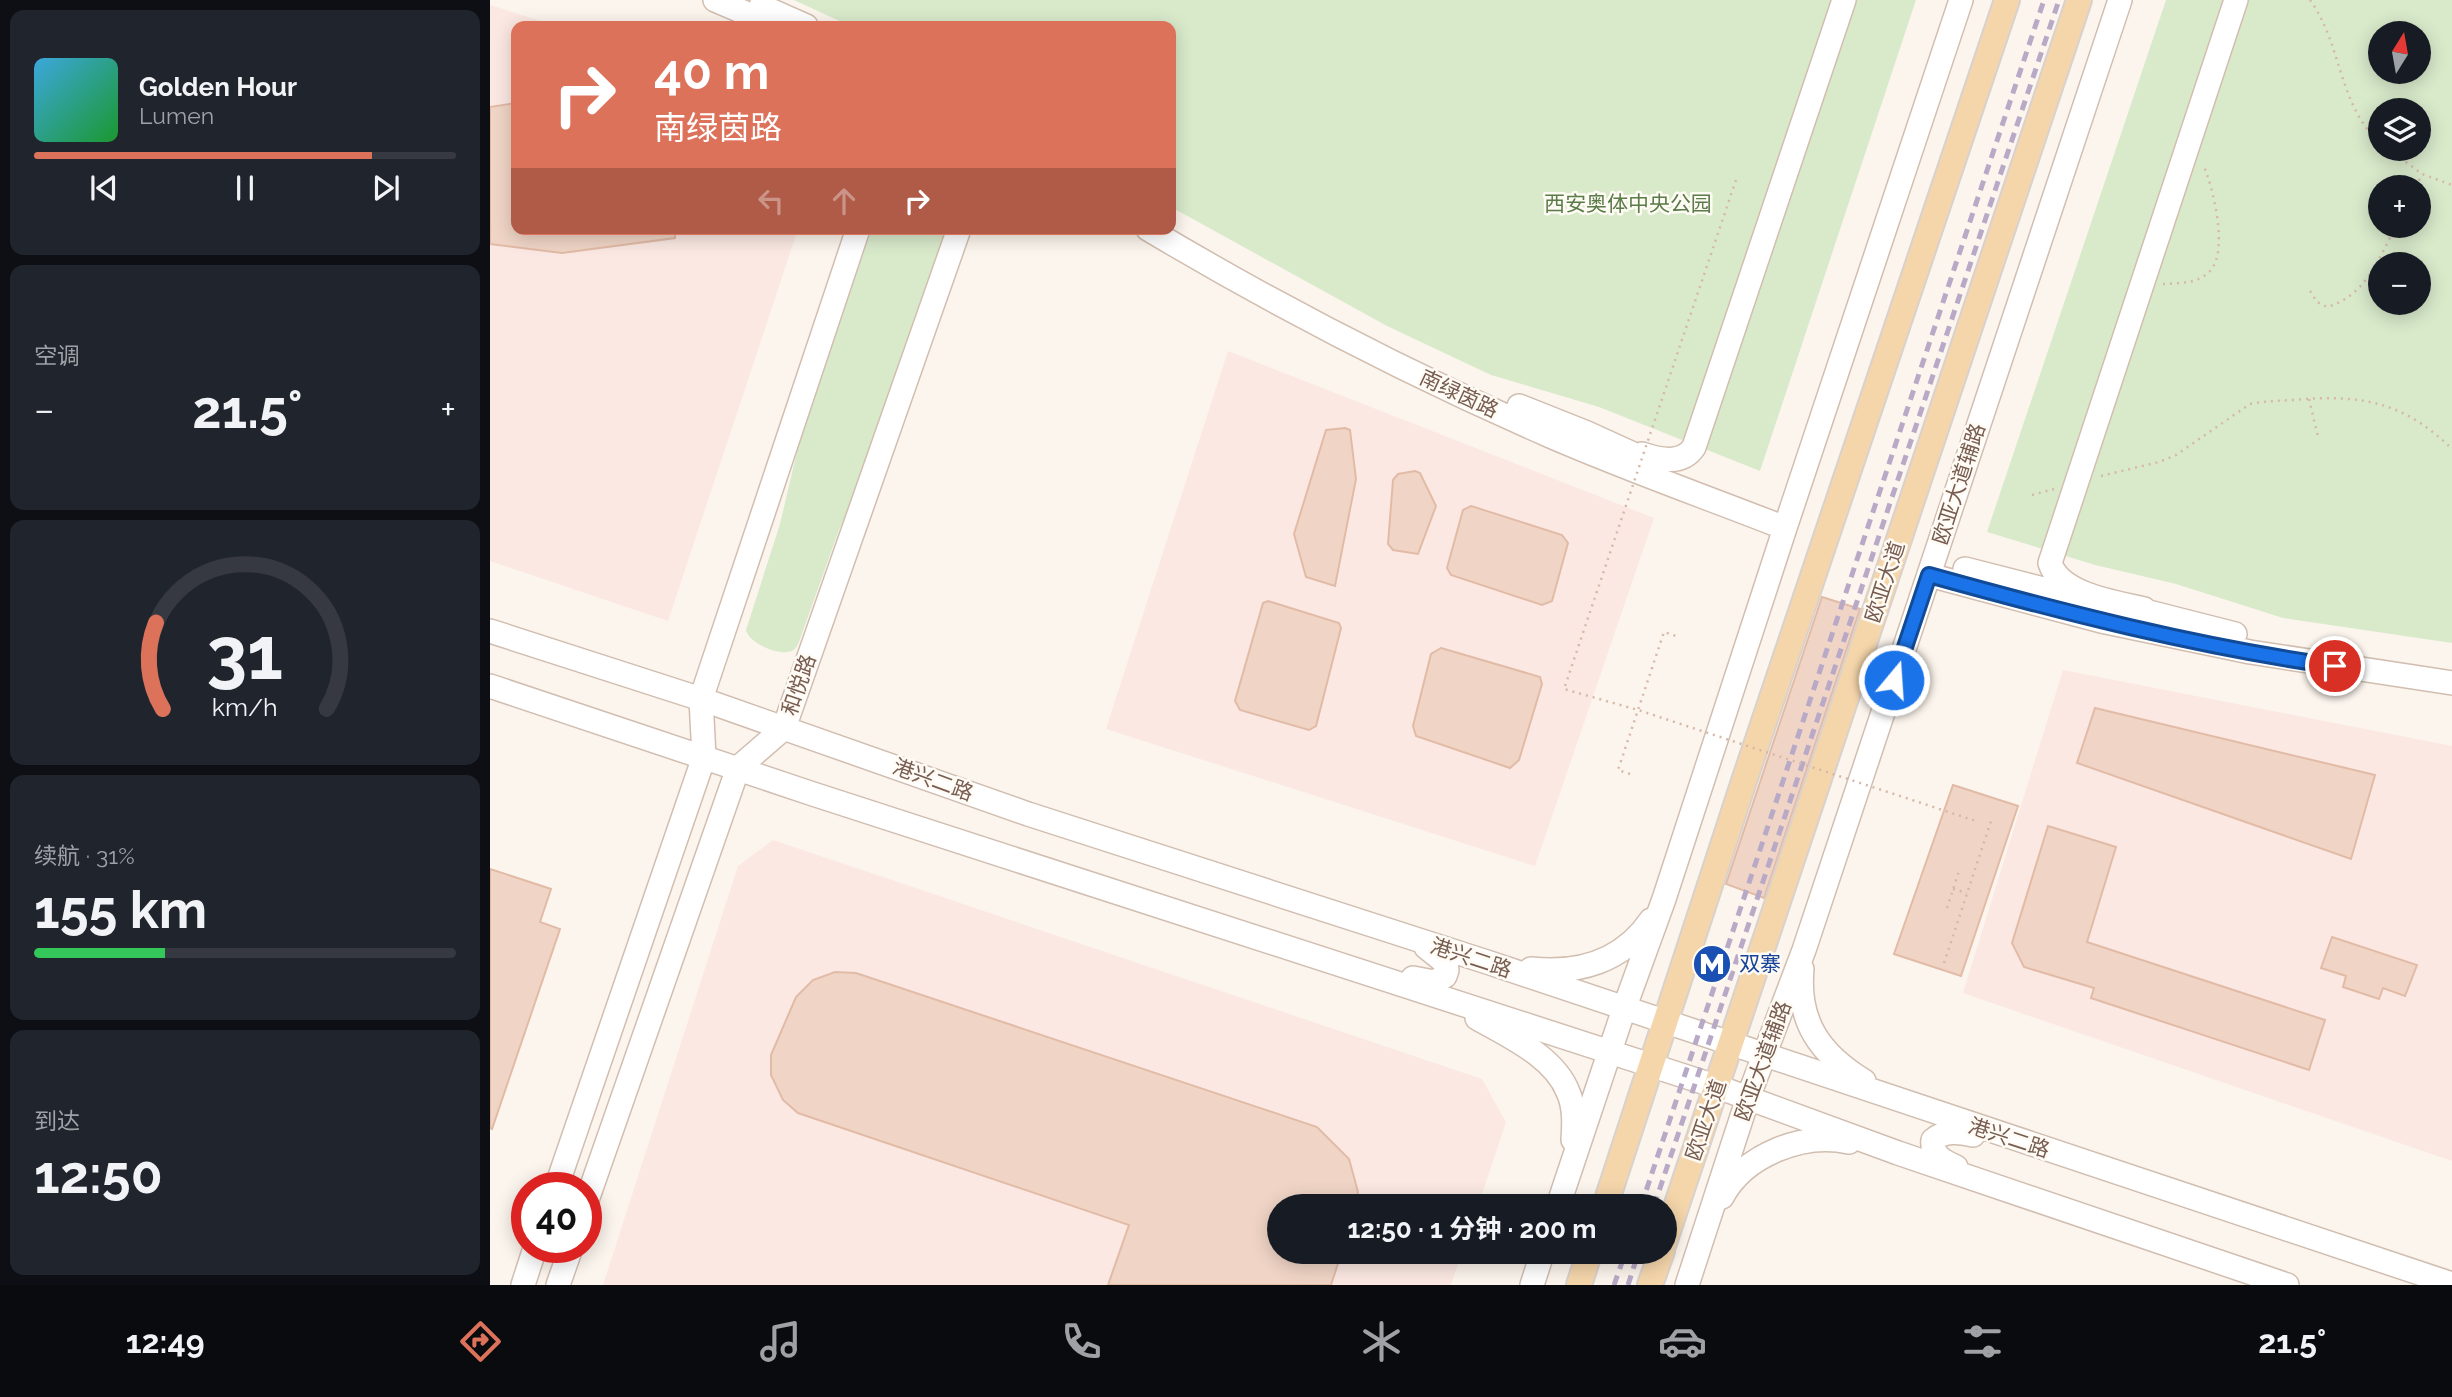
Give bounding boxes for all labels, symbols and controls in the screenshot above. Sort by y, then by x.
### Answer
north arrow [2368,21,2431,84]
map controls [2368,21,2431,315]
text: 40 m [654,43,769,100]
icon: right [539,49,630,140]
text: Golden Hour [139,72,297,102]
button: layers [2368,98,2431,161]
text: Lumen [139,102,214,129]
text: 南绿茵路 [654,109,782,146]
icon: previous [85,169,123,207]
icon: pause [226,169,264,207]
icon: next [367,169,405,207]
button: + [2368,175,2431,238]
icon: left [752,182,790,220]
icon: ahead [825,182,863,220]
icon: right [898,182,936,220]
park label: 西安奥体中央公园 [1544,191,1712,216]
button: − [2368,252,2431,315]
text: 空调 [34,342,80,369]
street label: 南绿茵路 [1416,364,1503,423]
text: 21.5° [192,379,303,440]
text: − [34,387,54,432]
text: + [440,387,456,432]
street label: 欧亚大道辅路 [1927,420,1990,548]
street label: 欧亚大道 [1860,538,1909,626]
text: 31 [207,611,283,696]
pin [2305,636,2365,696]
position arrow [1857,643,1931,717]
icon: arrive [2316,647,2354,685]
street label: 和悦路 [776,651,821,719]
text: km/h [212,691,278,721]
street label: 港兴二路 [889,753,977,806]
text: 续航 · 31% [34,842,135,869]
text: 155 km [34,879,207,940]
street label: 港兴二路 [1427,933,1515,982]
metro station icon: 双寨 [1691,943,1733,985]
place label: 双寨 [1739,951,1781,976]
street label: 欧亚大道辅路 [1729,997,1796,1124]
street label: 欧亚大道 [1680,1076,1731,1164]
text: 到达 [34,1107,80,1134]
street label: 港兴二路 [1965,1113,2053,1162]
text: 12:50 [34,1144,163,1205]
speed limit sign: 40 [511,1172,602,1263]
text: 12:50 · 1 分钟 · 200 m [1347,1214,1597,1244]
icon: directions [456,1317,505,1366]
icon: music [756,1317,805,1366]
icon: phone [1057,1317,1106,1366]
icon: climate [1357,1317,1406,1366]
icon: car [1658,1317,1707,1366]
icon: filters [1958,1317,2007,1366]
text: 12:49 [126,1323,205,1360]
text: 21.5° [2258,1323,2326,1360]

